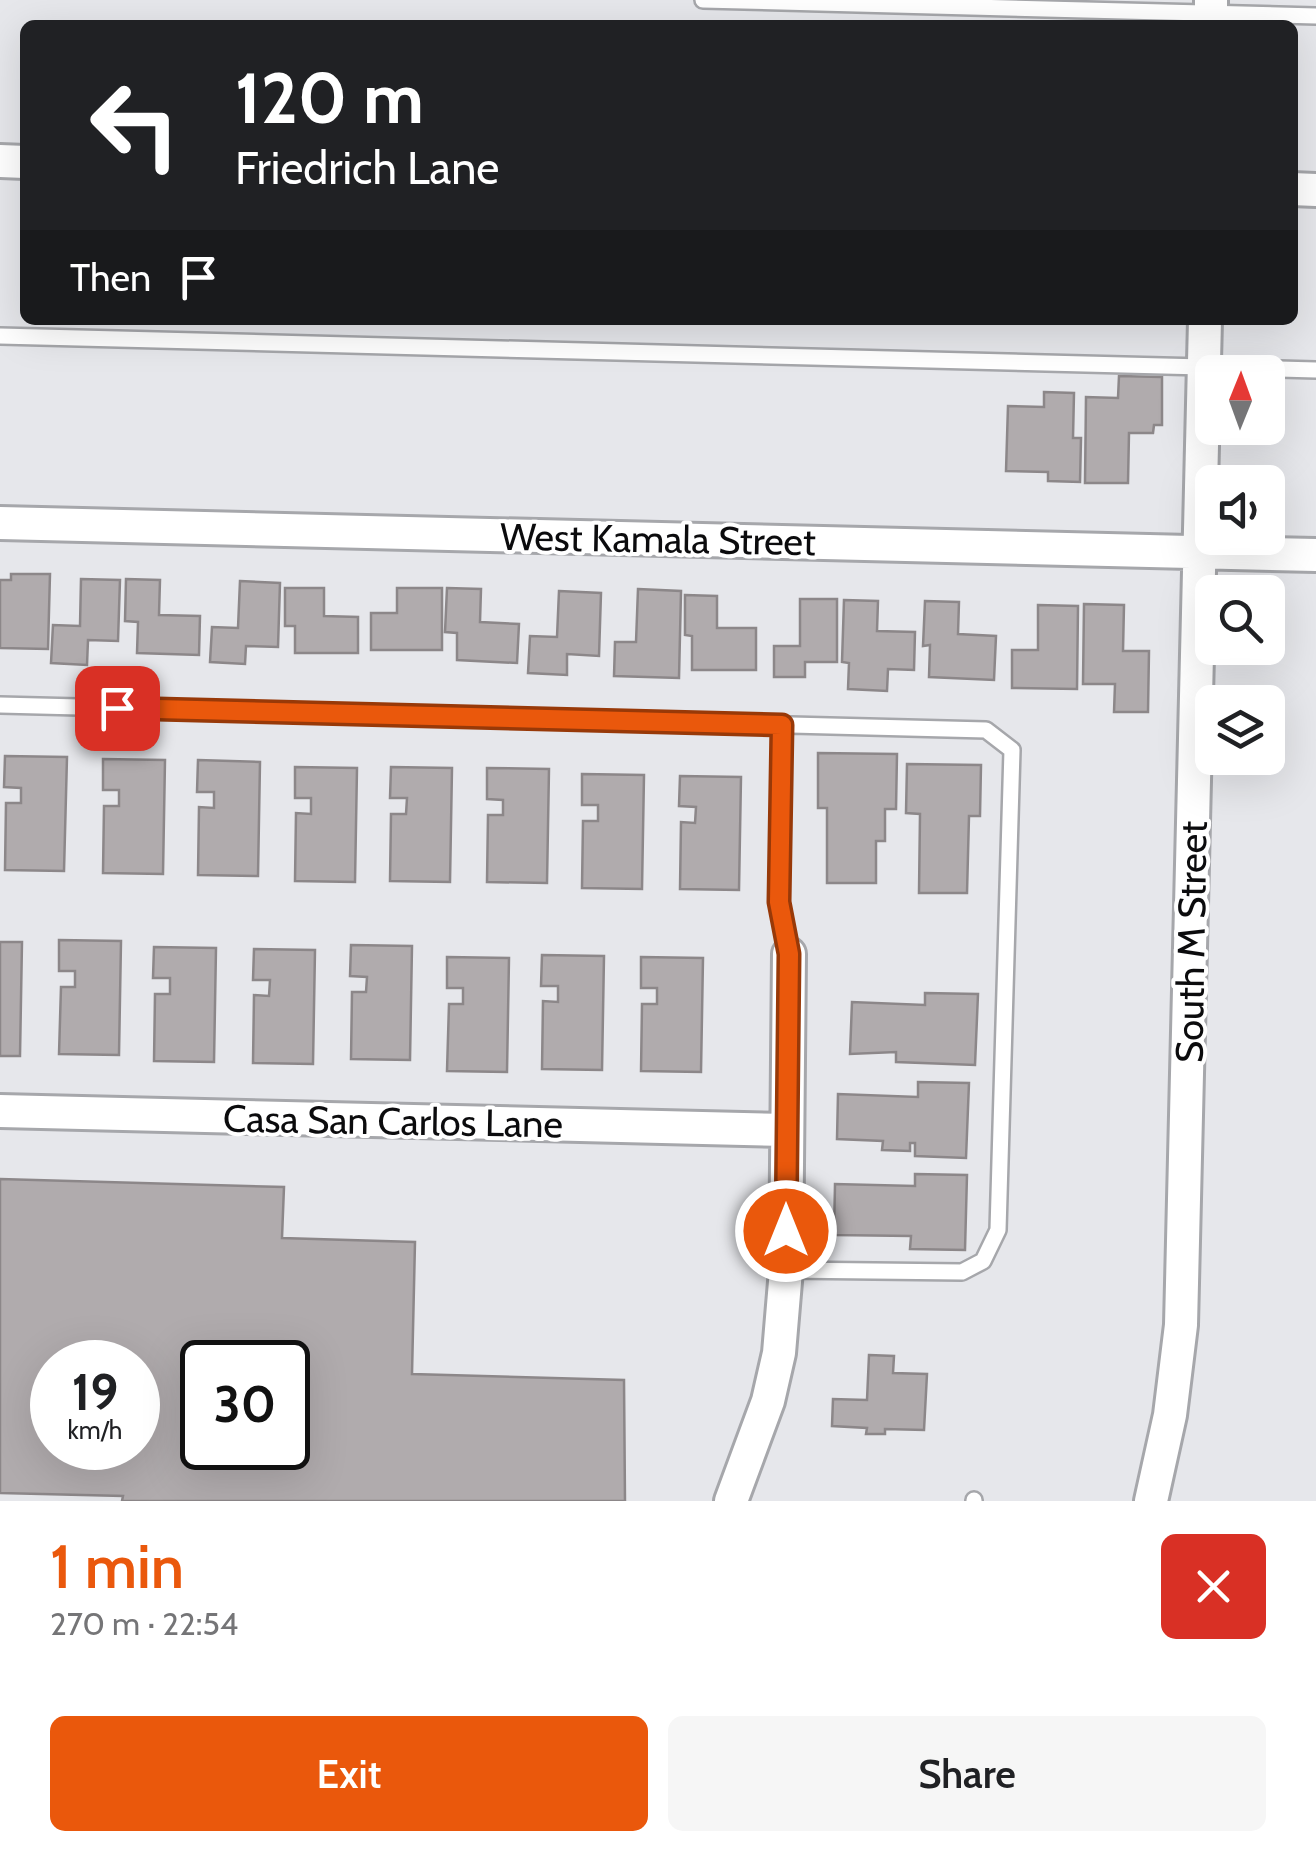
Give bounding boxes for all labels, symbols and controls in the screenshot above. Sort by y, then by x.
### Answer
text: 120 m [235,55,424,141]
icon: left [70,60,200,190]
text: Friedrich Lane [235,141,499,195]
icon: arrive [171,250,226,305]
text: Then [70,254,151,301]
north arrow [1195,355,1285,445]
map controls [1195,355,1285,775]
button: sound [1195,465,1285,555]
street label: West Kamala Street [500,513,816,565]
button: search [1195,575,1285,665]
pin [75,666,160,751]
icon: arrive [90,681,145,736]
button: layers [1195,685,1285,775]
street label: South M Street [1165,820,1217,1063]
street label: Casa San Carlos Lane [223,1095,563,1147]
position arrow [734,1179,838,1283]
speed limit sign: 30 [180,1340,310,1470]
text: 19 [72,1362,118,1423]
text: km/h [68,1415,122,1445]
text: 1 min [50,1530,184,1603]
button: close [1161,1534,1266,1639]
text: 270 m · 22:54 [50,1604,238,1643]
button: Exit [50,1716,648,1831]
button: Share [668,1716,1266,1831]

